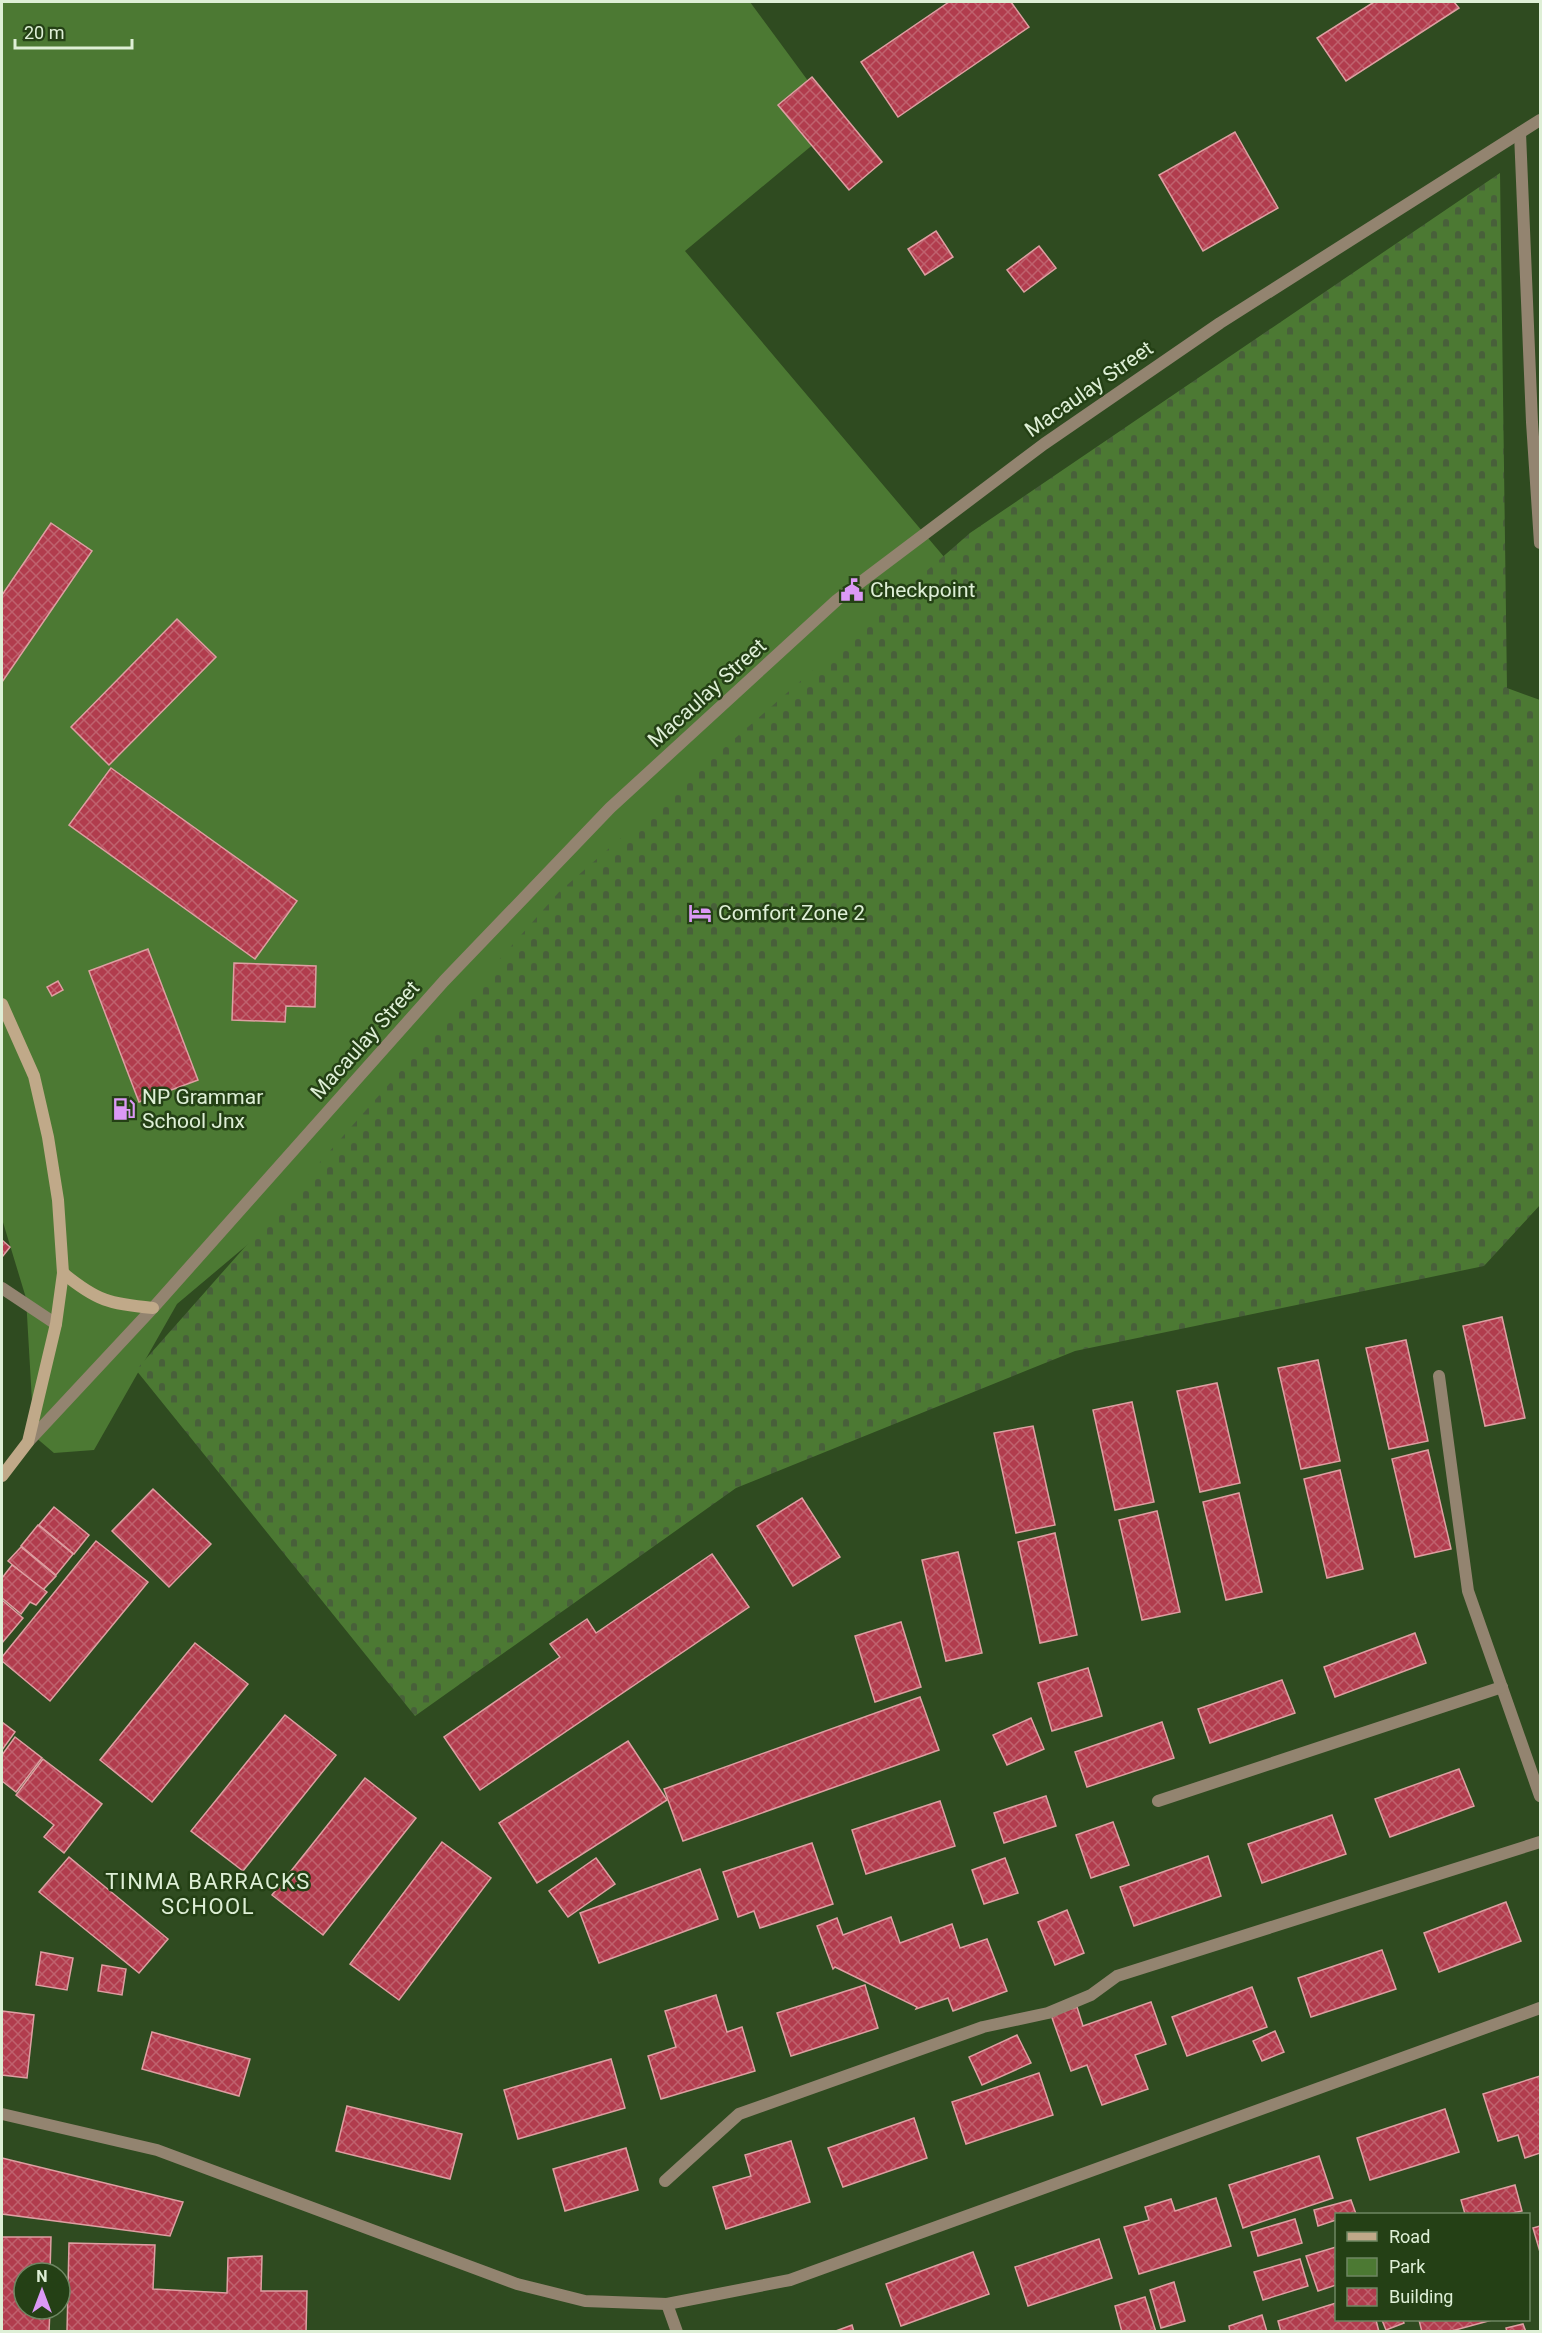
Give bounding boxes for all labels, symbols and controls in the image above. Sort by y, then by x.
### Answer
scale bar [15,12,132,50]
text: 20 m [24,22,64,43]
street label: Macaulay Street [1020,336,1158,442]
public building icon: Checkpoint [839,577,865,603]
place label: Checkpoint [870,578,975,602]
street label: Macaulay Street [643,634,771,752]
hotel icon: Comfort Zone 2 [687,900,713,926]
place label: Comfort Zone 2 [718,901,865,925]
street label: Macaulay Street [306,976,424,1104]
place label: NP Grammar School Jnx [142,1085,263,1133]
fuel station icon: NP Grammar School Jnx [111,1096,137,1122]
district label: TINMA BARRACKS SCHOOL [105,1869,311,1919]
legend [1335,2213,1530,2321]
text: Road [1389,2226,1430,2247]
text: Park [1389,2256,1426,2277]
north arrow [12,2261,72,2321]
text: N [36,2267,48,2286]
text: Building [1389,2286,1453,2307]

